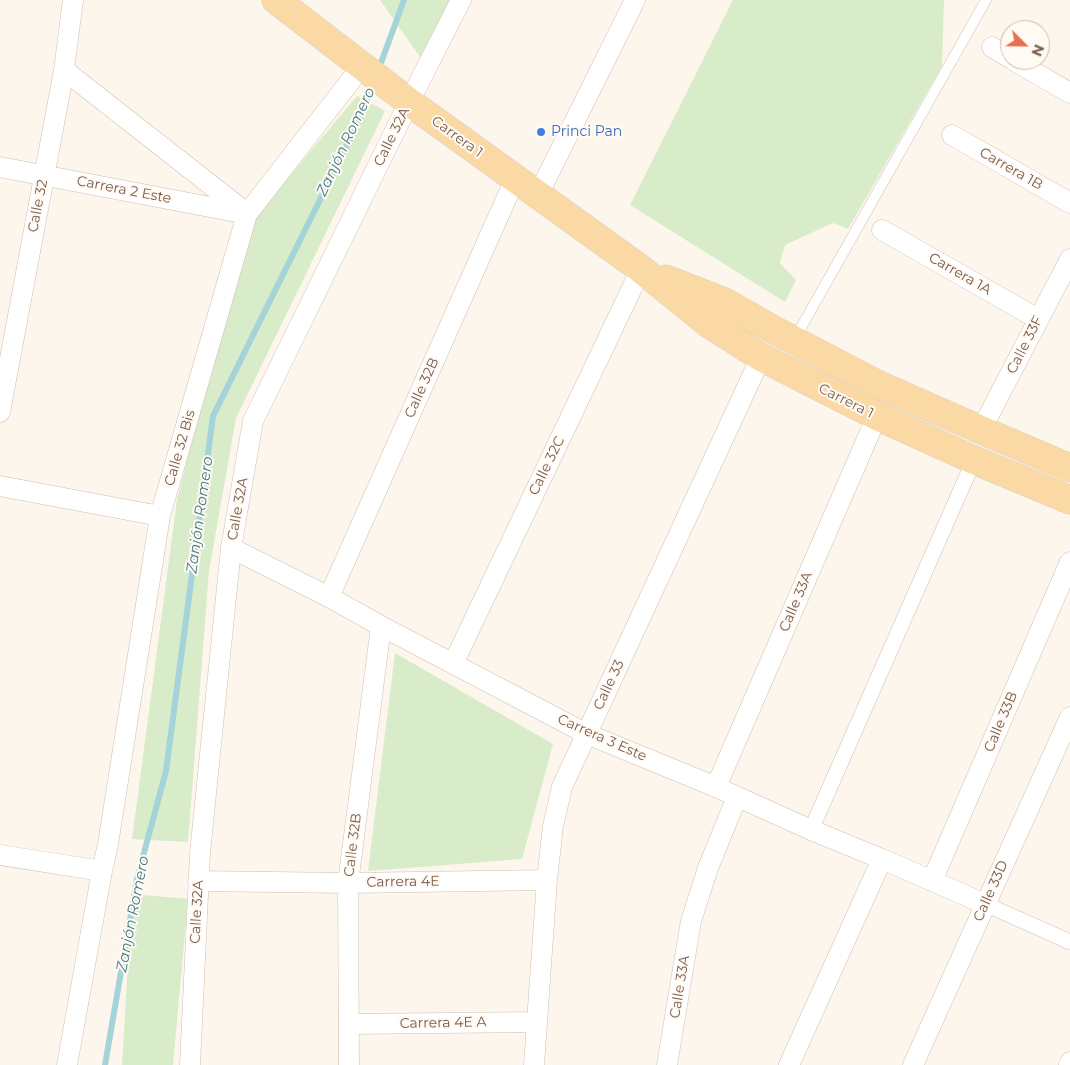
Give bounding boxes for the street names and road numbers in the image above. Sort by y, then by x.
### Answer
street label: Calle 32A [371,105,413,169]
street label: Carrera 1 [428,113,486,161]
street label: Carrera 1B [976,144,1046,194]
street label: Carrera 2 Este [75,173,173,207]
street label: Calle 32 [25,178,51,234]
street label: Carrera 1A [926,249,994,299]
street label: Calle 33F [1003,313,1047,377]
street label: Calle 32B [401,355,443,421]
street label: Carrera 1 [816,380,876,422]
street label: Calle 32 Bis [161,408,199,488]
street label: Calle 32C [526,434,568,498]
street label: Calle 32A [224,476,252,542]
street label: Calle 33A [776,569,816,635]
street label: Calle 33 [590,657,628,713]
street label: Calle 33B [981,689,1021,755]
street label: Carrera 3 Este [555,711,649,765]
street label: Calle 32B [341,812,365,878]
street label: Calle 33D [970,858,1012,924]
street label: Carrera 4E [366,873,440,891]
street label: Calle 32A [187,880,207,944]
street label: Calle 33A [667,954,693,1020]
street label: Carrera 4E A [399,1014,487,1032]

